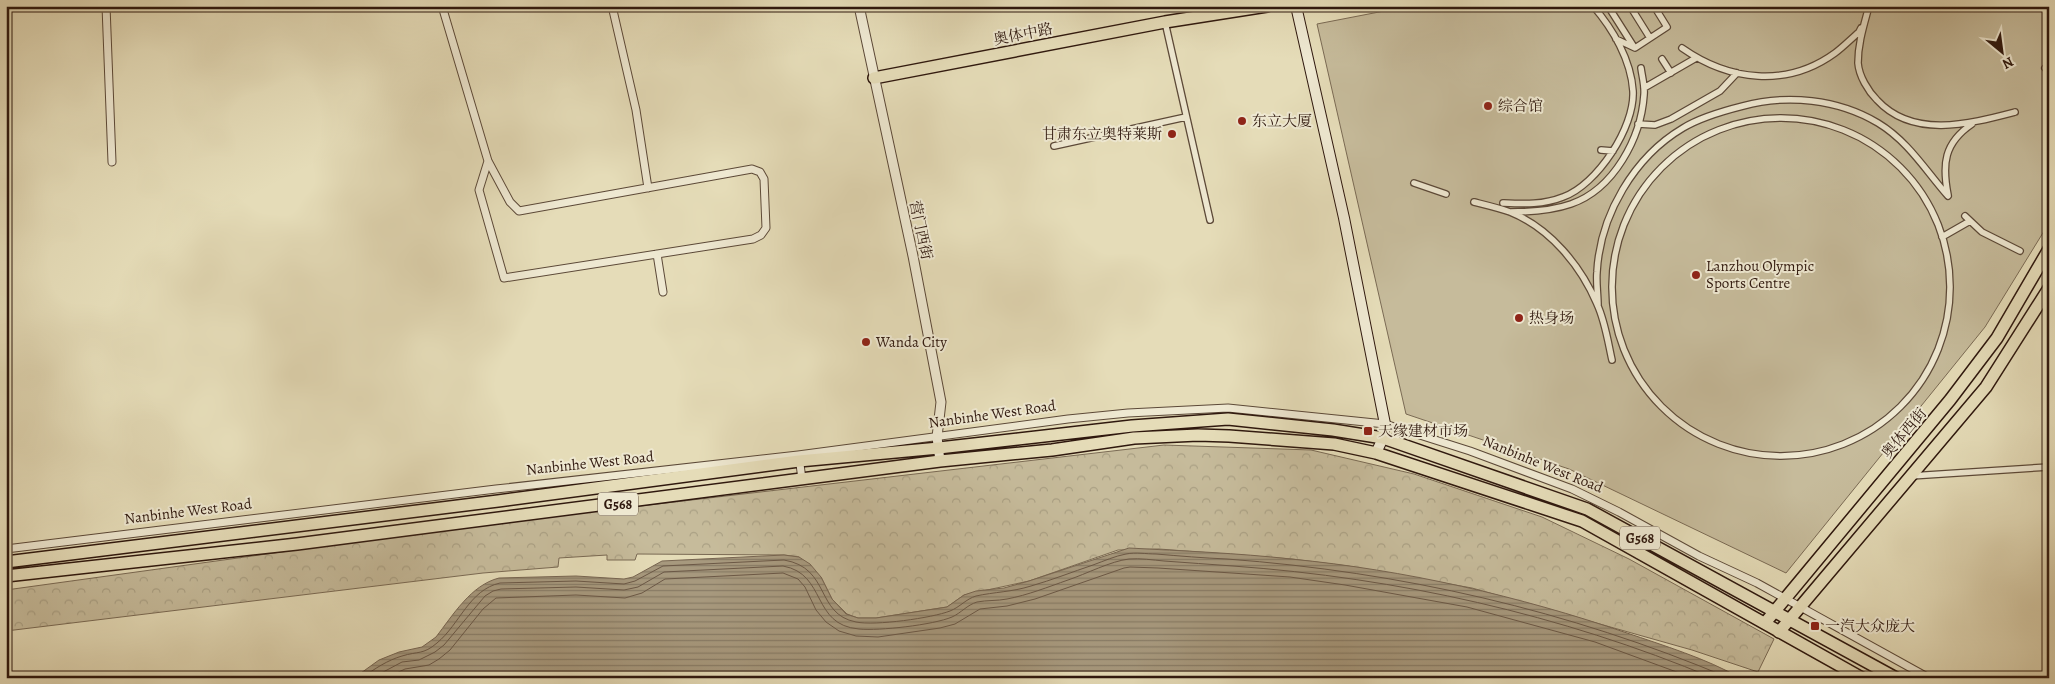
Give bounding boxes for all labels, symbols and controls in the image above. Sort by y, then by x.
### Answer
street label: 奥体中路 [992,18,1054,50]
north arrow [1978,28,2028,78]
text: N [1999,52,2017,74]
place label: 综合馆 [1498,96,1543,116]
marker: 综合馆 [1482,100,1494,112]
place label: 东立大厦 [1252,111,1312,131]
marker: 东立大厦 [1236,115,1248,127]
place label: 甘肃东立奥特莱斯 [1042,124,1162,144]
marker: 甘肃东立奥特莱斯 [1166,128,1178,140]
street label: 营门西街 [905,199,937,261]
place label: Lanzhou Olympic Sports Centre [1706,256,1814,293]
marker: Lanzhou Olympic Sports Centre [1690,269,1702,281]
place label: 热身场 [1529,308,1574,328]
marker: 热身场 [1513,312,1525,324]
place label: Wanda City [875,332,947,352]
marker: Wanda City [860,336,872,348]
street label: Nanbinhe West Road [927,395,1058,433]
street label: 奥体西街 [1877,404,1931,462]
place label: 天缘建材市场 [1378,421,1468,441]
marker: 天缘建材市场 [1362,425,1374,437]
street label: Nanbinhe West Road [1480,431,1607,498]
street label: Nanbinhe West Road [525,446,656,480]
road number: G568 [598,492,638,516]
street label: Nanbinhe West Road [123,493,254,529]
road number: G568 [1620,526,1660,550]
place label: 一汽大众庞大 [1825,616,1915,636]
marker: 一汽大众庞大 [1809,620,1821,632]

